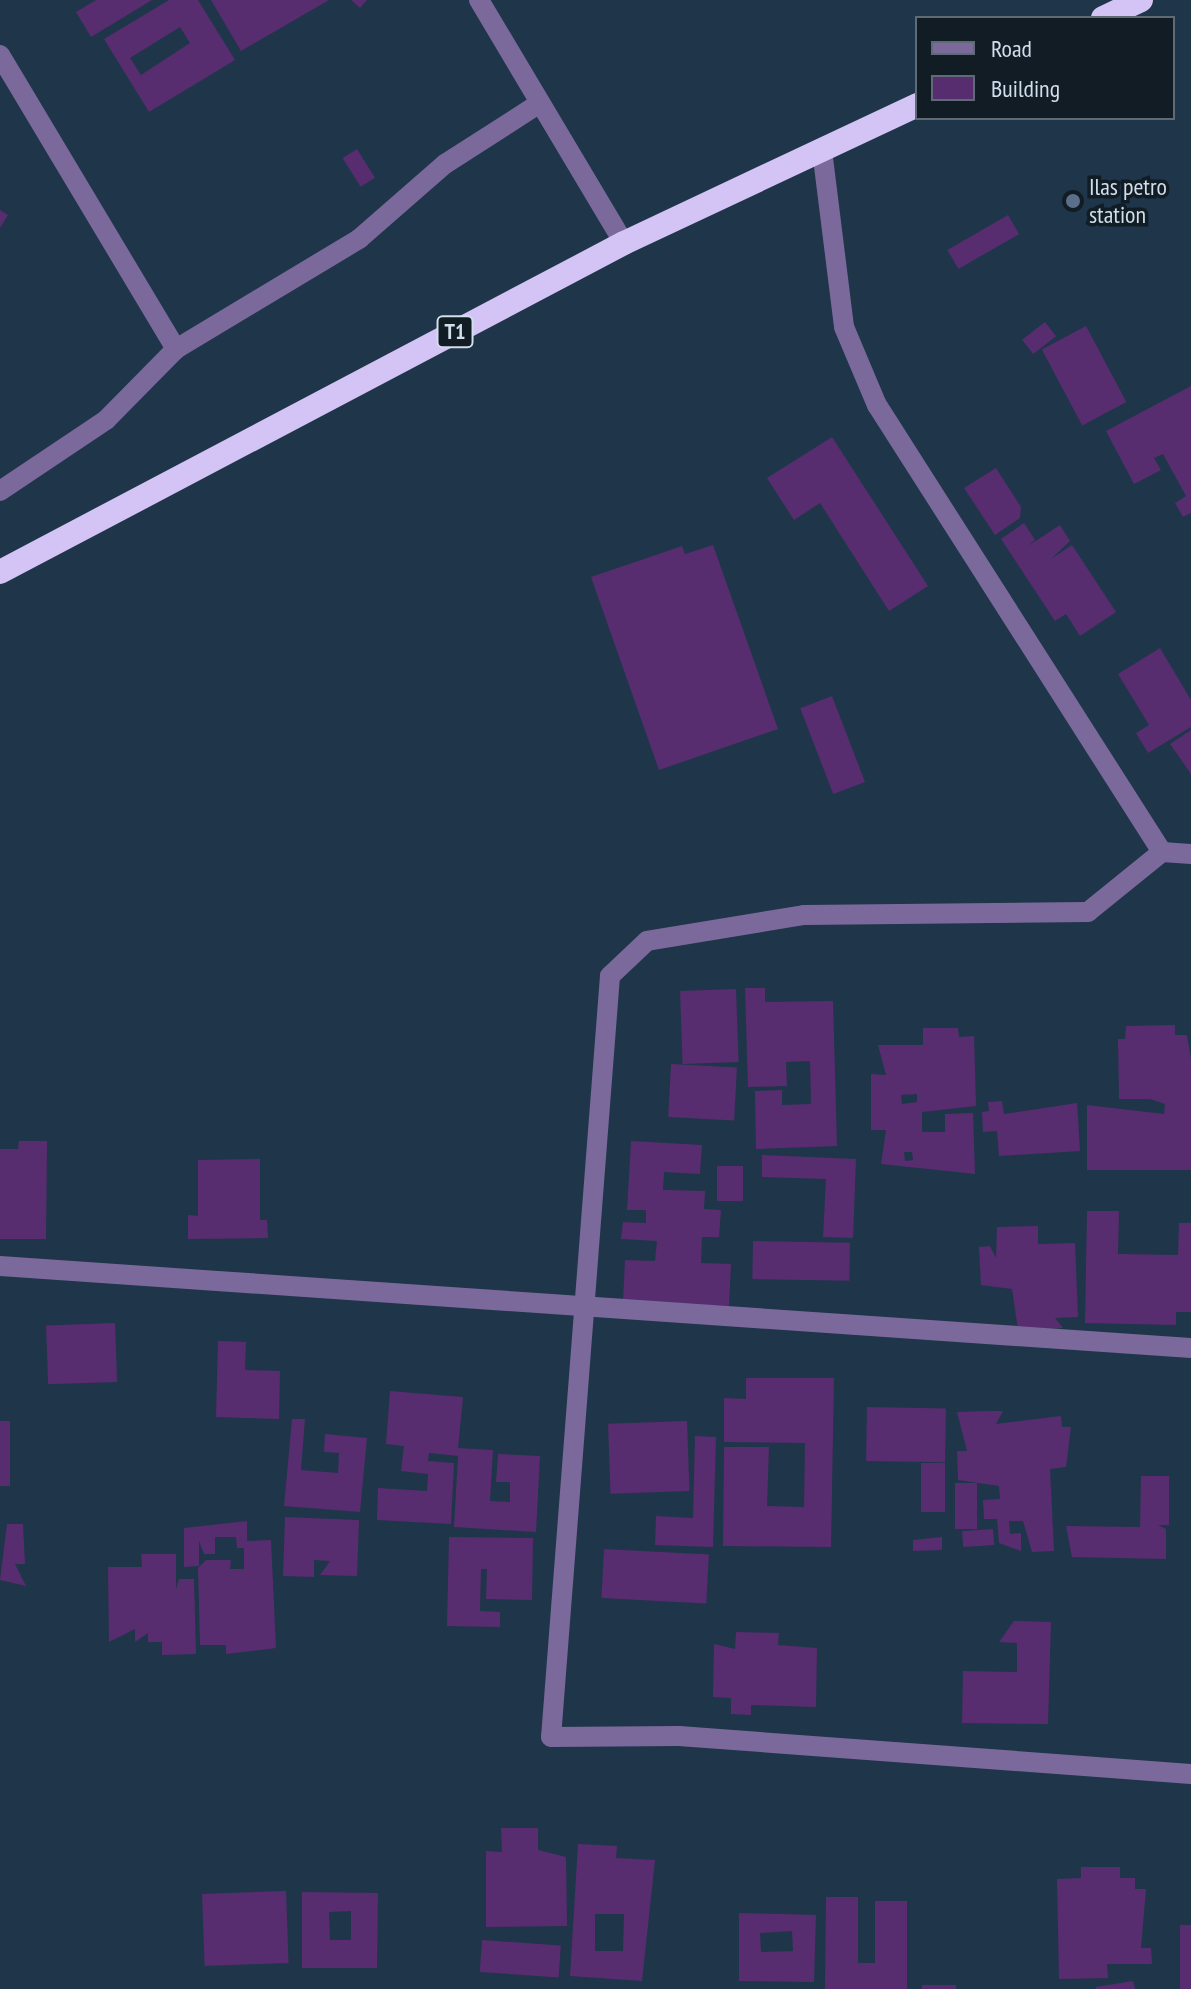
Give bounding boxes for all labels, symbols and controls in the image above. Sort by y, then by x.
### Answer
legend [915,16,1175,120]
text: Road [991,33,1032,64]
text: Building [991,73,1060,104]
place label: Ilas petro station [1089,173,1167,229]
marker: Ilas petro station [1064,192,1082,210]
road number: T1 [435,314,475,350]

